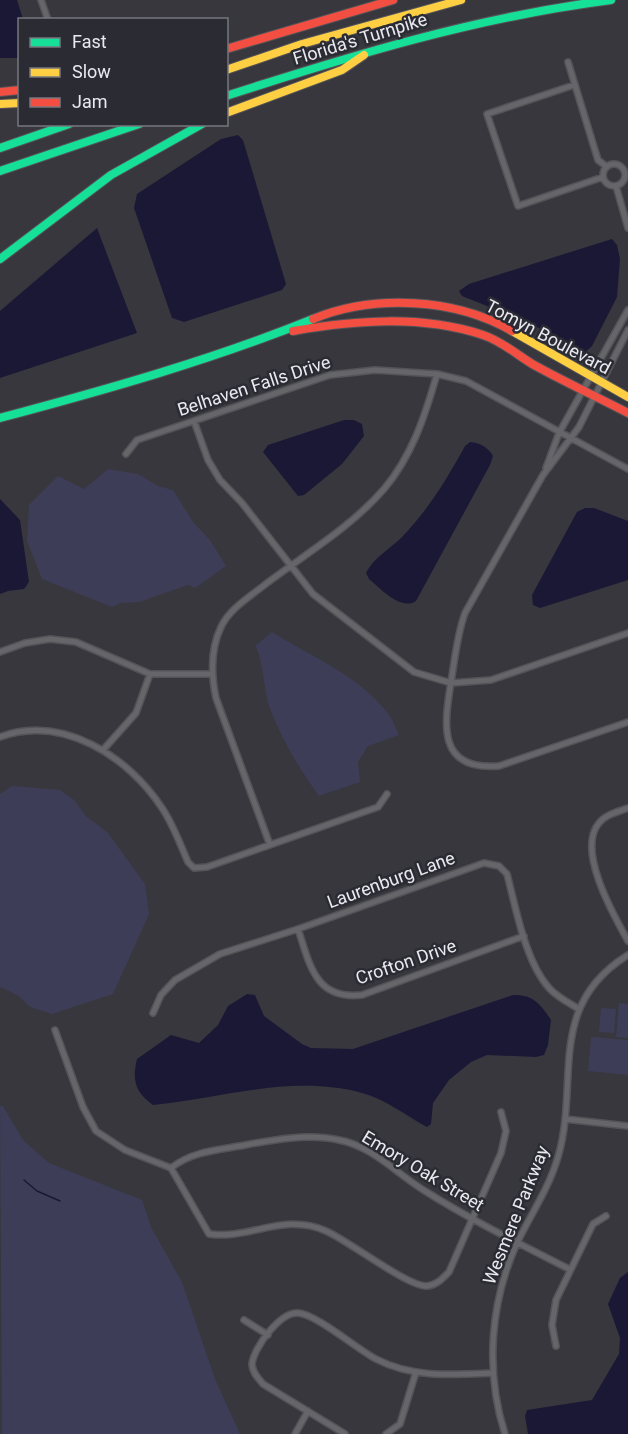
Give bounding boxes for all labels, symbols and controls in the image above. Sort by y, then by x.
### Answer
street label: Florida's Turnpike [290,8,429,69]
legend [18,18,228,126]
text: Fast [72,31,107,52]
text: Slow [72,61,111,82]
text: Jam [72,91,108,112]
street label: Tomyn Boulevard [482,295,614,378]
street label: Belhaven Falls Drive [175,351,333,420]
street label: Laurenburg Lane [324,847,458,912]
street label: Crofton Drive [353,935,459,989]
street label: Emory Oak Street [358,1126,488,1215]
street label: Wesmere Parkway [478,1142,553,1287]

